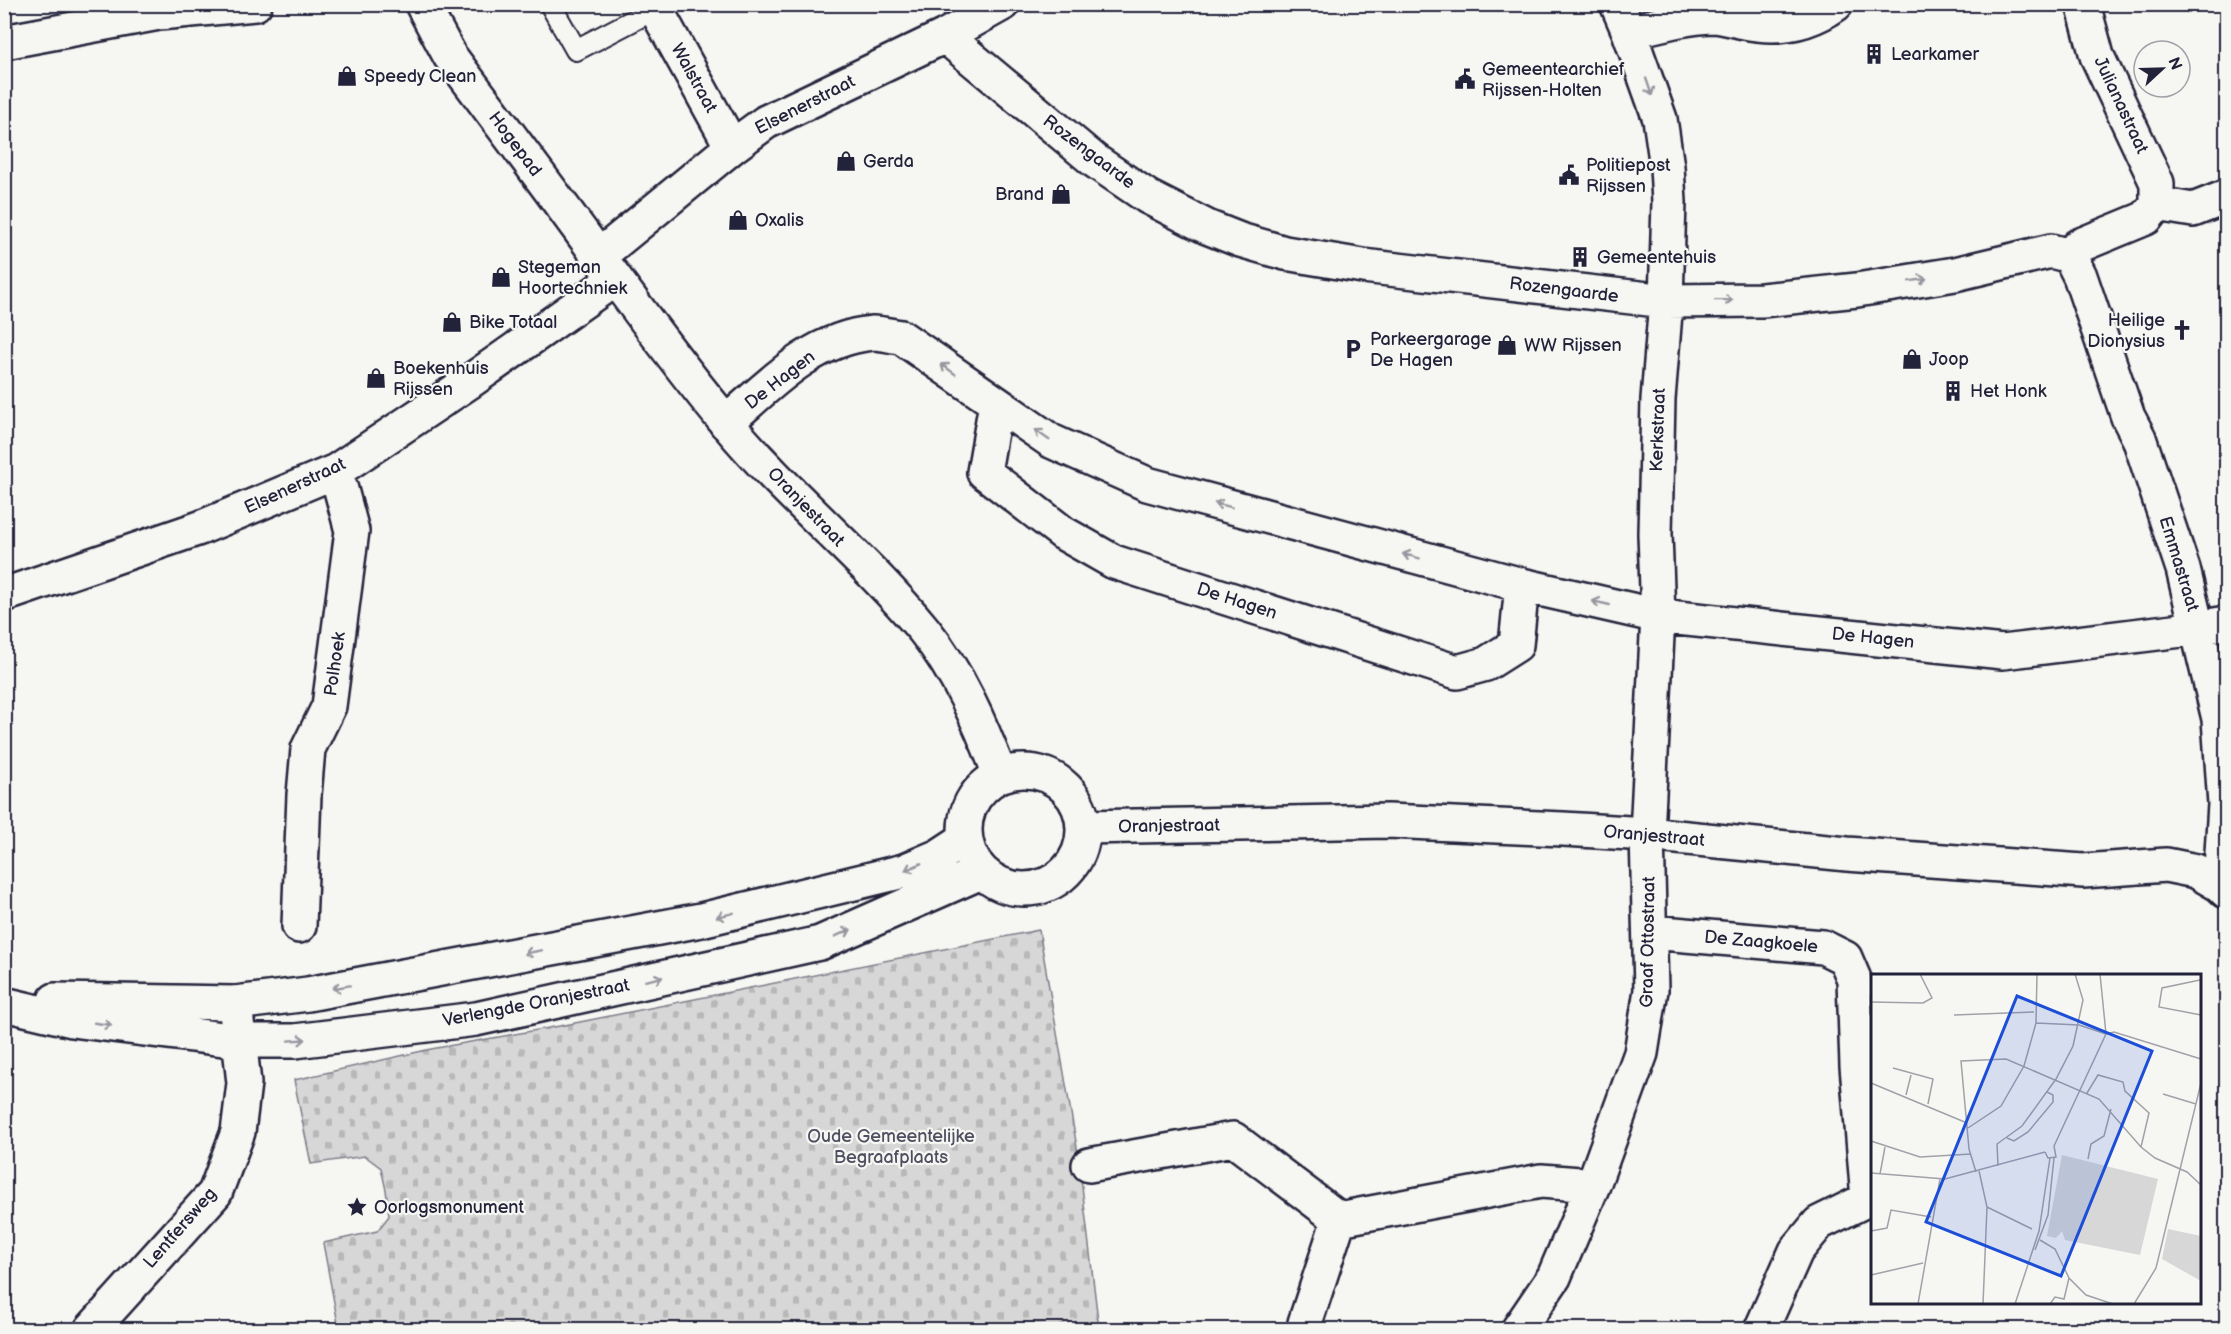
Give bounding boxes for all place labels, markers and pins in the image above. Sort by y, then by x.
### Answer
building icon: Learkamer [1862,42,1886,66]
place label: Learkamer [1891,44,1979,65]
place label: Gemeentearchief Rijssen-Holten [1482,59,1625,101]
shop icon: Speedy Clean [335,64,359,88]
place label: Speedy Clean [364,66,477,87]
public building icon: Gemeentearchief Rijssen-Holten [1453,67,1477,91]
shop icon: Gerda [834,149,858,173]
place label: Gerda [863,151,914,172]
place label: Politiepost Rijssen [1586,155,1671,197]
public building icon: Politiepost Rijssen [1557,163,1581,187]
shop icon: Brand [1049,182,1073,206]
place label: Brand [995,184,1044,205]
shop icon: Oxalis [726,208,750,232]
place label: Oxalis [755,210,804,231]
building icon: Gemeentehuis [1568,245,1592,269]
place label: Gemeentehuis [1597,247,1716,268]
place label: Stegeman Hoortechniek [518,257,628,299]
shop icon: Stegeman Hoortechniek [489,265,513,289]
shop icon: Bike Totaal [440,310,464,334]
place label: Heilige Dionysius [2087,310,2165,352]
place label: Bike Totaal [469,312,557,333]
church icon: Heilige Dionysius [2170,318,2194,342]
place label: Parkeergarage De Hagen [1370,329,1492,371]
shop icon: WW Rijssen [1495,333,1519,357]
place label: WW Rijssen [1524,335,1622,356]
parking icon: Parkeergarage De Hagen [1341,337,1365,361]
shop icon: Joop [1900,347,1924,371]
place label: Joop [1929,349,1969,370]
place label: Boekenhuis Rijssen [393,358,489,400]
shop icon: Boekenhuis Rijssen [364,366,388,390]
building icon: Het Honk [1941,379,1965,403]
place label: Het Honk [1970,381,2047,402]
place icon: Oorlogsmonument [345,1195,369,1219]
place label: Oorlogsmonument [374,1197,525,1218]

